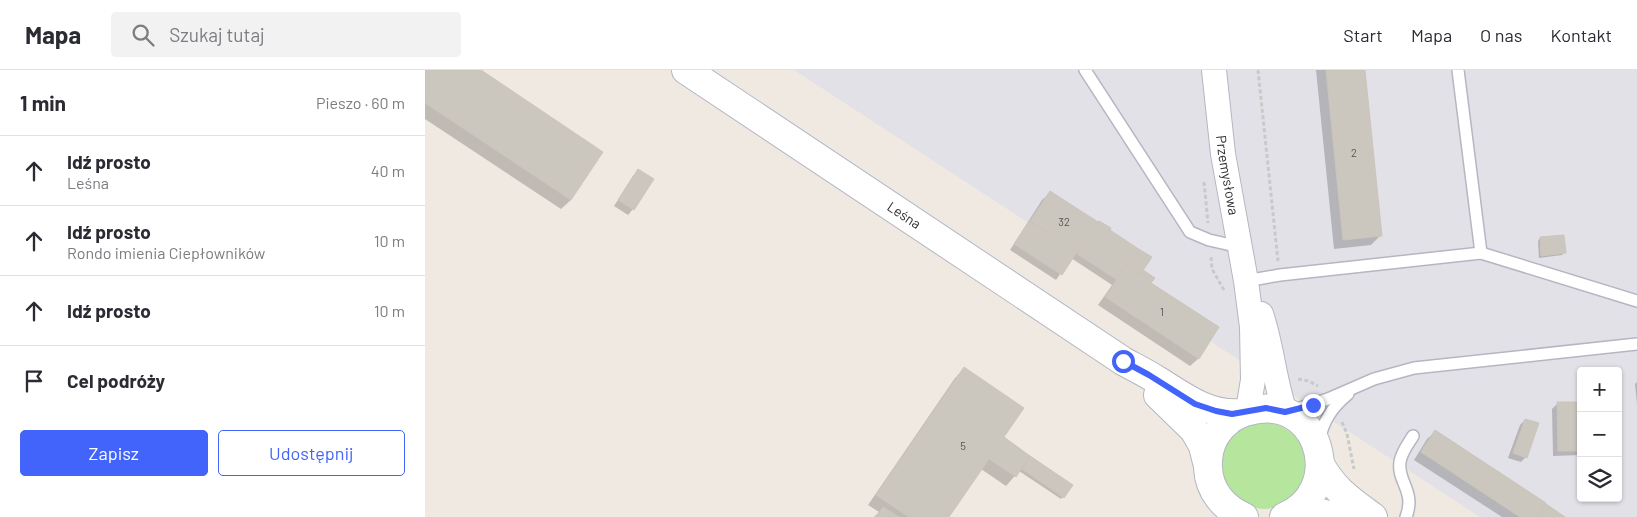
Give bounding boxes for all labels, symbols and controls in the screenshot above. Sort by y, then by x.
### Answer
search box [111,12,461,57]
text: Mapa [25,20,81,49]
icon: search [129,21,157,49]
text: Szukaj tutaj [169,23,265,46]
text: Start [1343,24,1383,46]
text: Mapa [1411,24,1452,46]
text: O nas [1480,24,1522,46]
text: Kontakt [1550,24,1612,46]
text: 1 min [20,90,66,115]
text: Pieszo · 60 m [316,93,405,112]
street label: Przemysłowa [1213,134,1243,216]
house number: 2 [1351,146,1357,159]
text: Idź prosto [67,150,151,173]
icon: ahead [20,157,48,185]
text: 40 m [371,161,405,180]
text: Leśna [67,173,109,192]
street label: Leśna [884,198,924,232]
house number: 32 [1058,215,1070,228]
text: Idź prosto [67,220,151,243]
icon: ahead [20,227,48,255]
text: 10 m [374,231,405,250]
text: Rondo imienia Ciepłowników [67,243,265,262]
icon: ahead [20,297,48,325]
text: Idź prosto [67,299,151,322]
text: 10 m [374,301,405,320]
house number: 1 [1160,305,1164,318]
route start [1112,350,1135,373]
icon: arrive [20,367,48,395]
map controls [1577,367,1622,502]
button: + [1577,367,1622,412]
text: Cel podróży [67,369,165,392]
route end [1302,394,1325,417]
button: − [1577,412,1622,457]
button: Zapisz [20,430,208,476]
button: Udostępnij [218,430,405,476]
house number: 5 [960,439,966,452]
button: layers [1577,457,1622,502]

